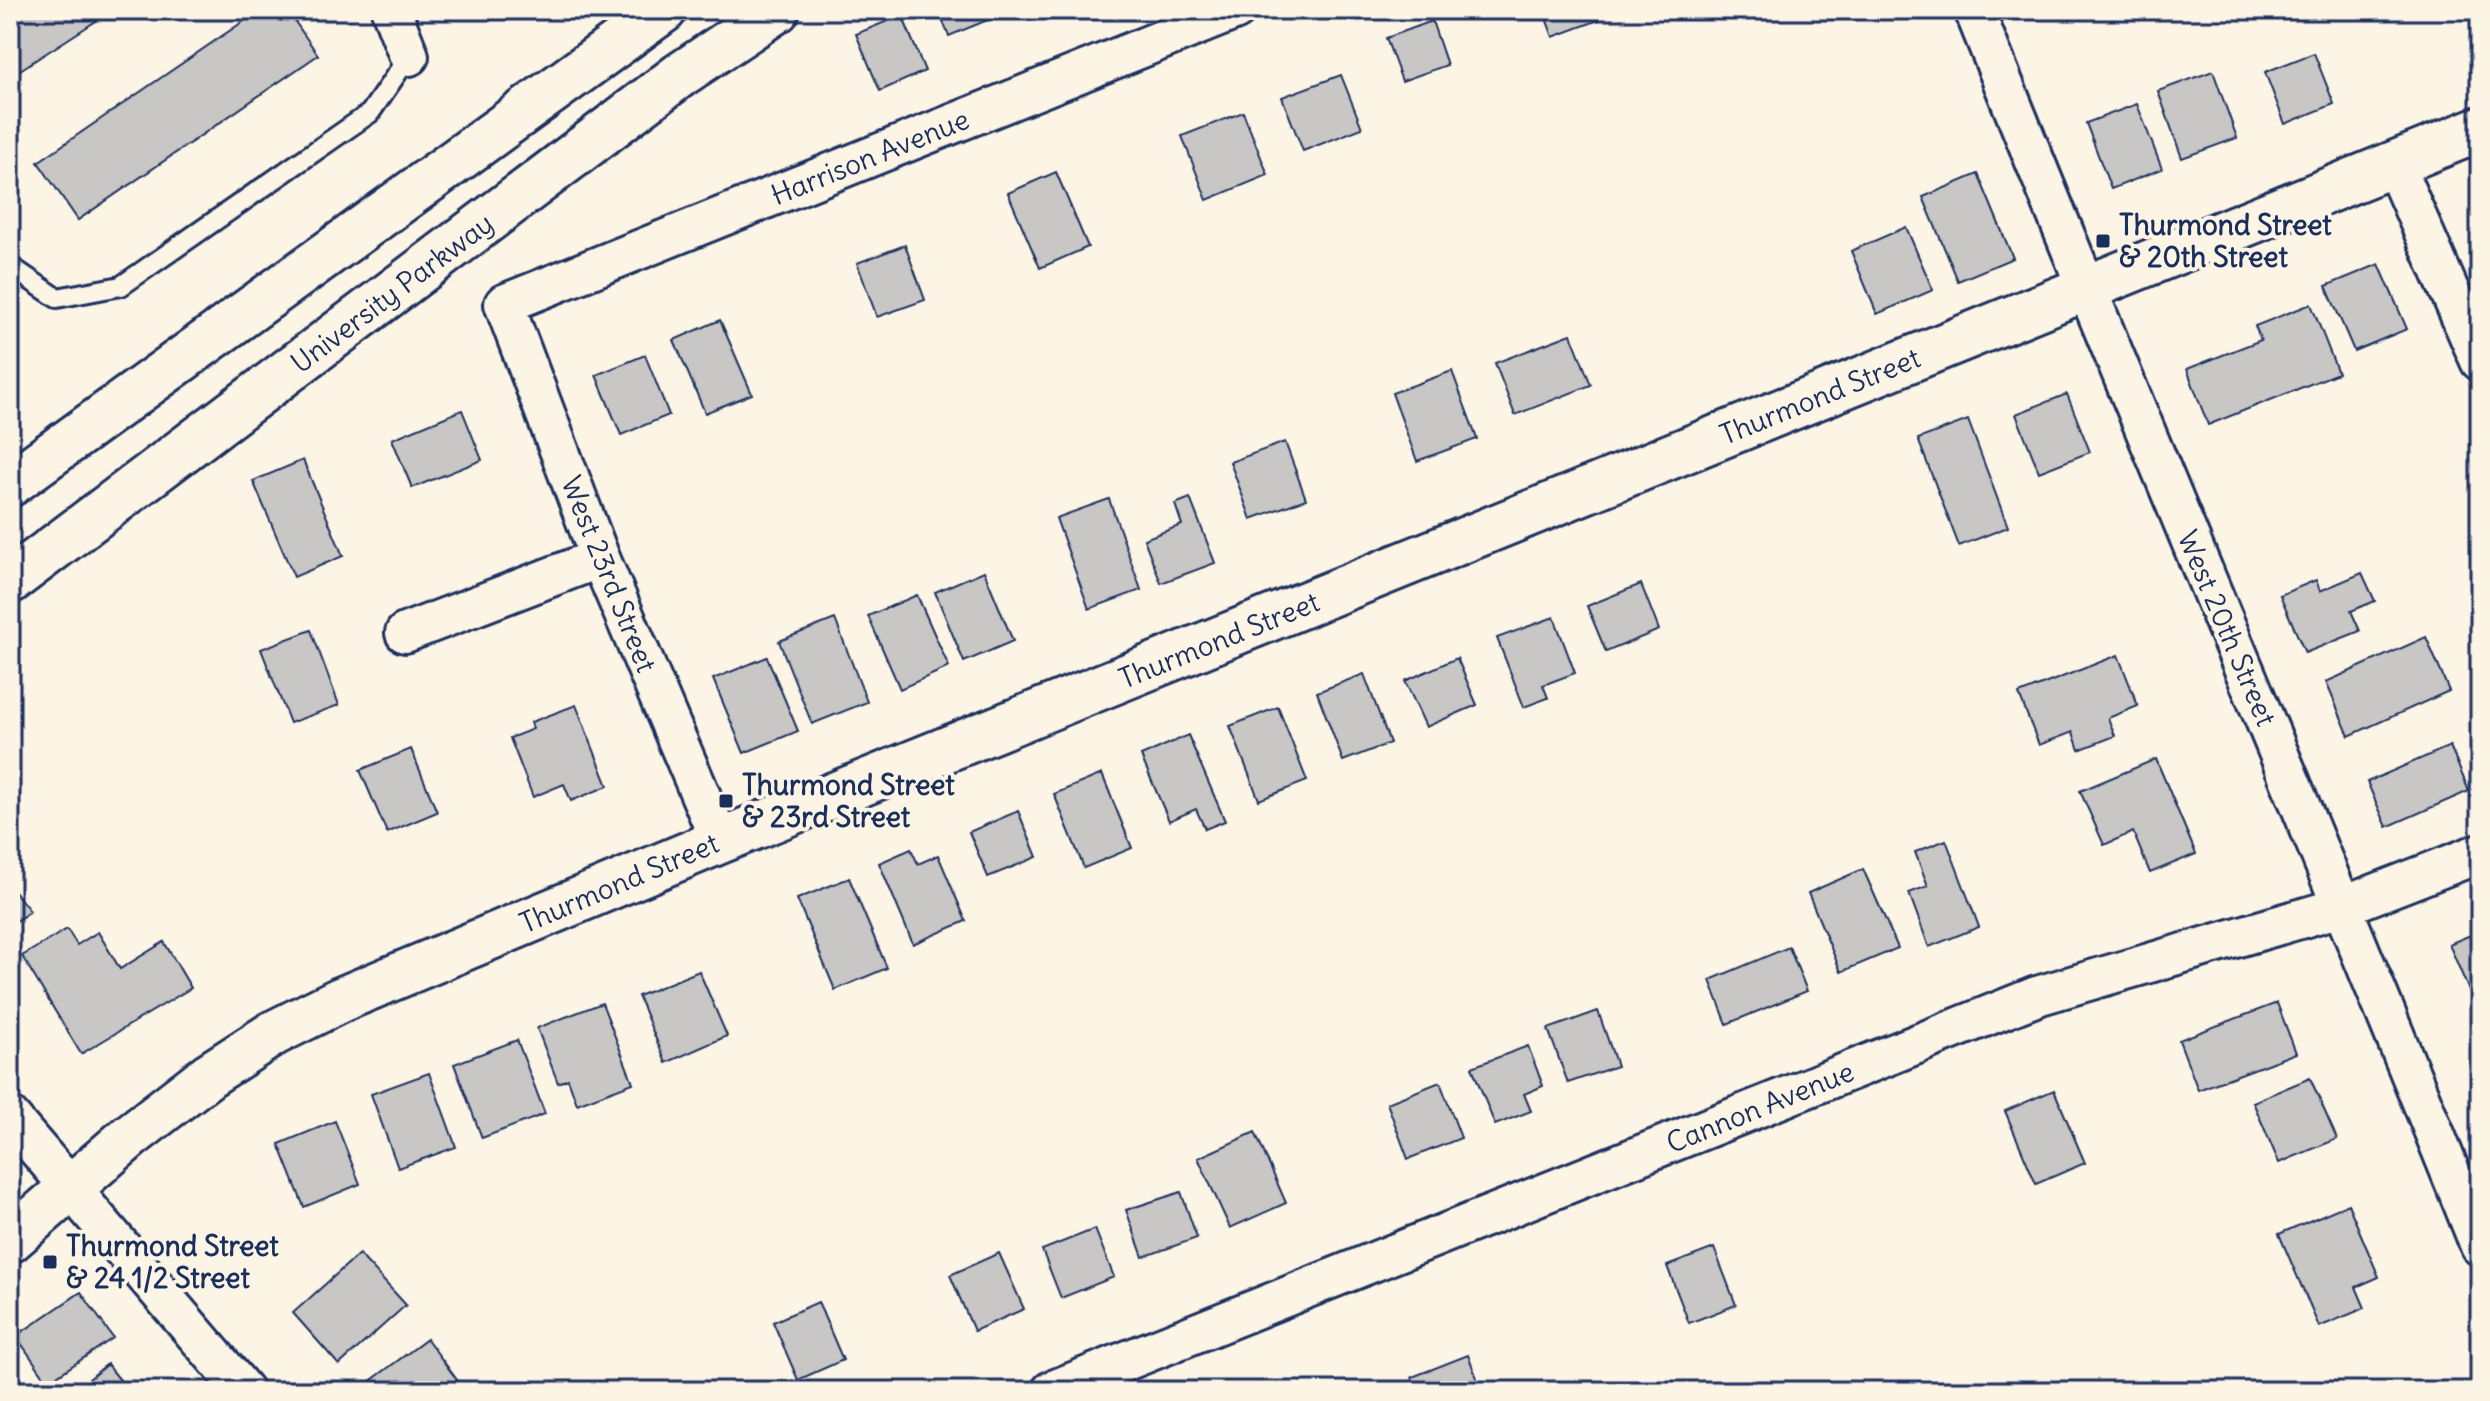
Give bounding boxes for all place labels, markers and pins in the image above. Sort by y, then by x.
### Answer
place label: Thurmond Street & 20th Street [2119,207,2332,275]
marker: Thurmond Street & 20th Street [2094,232,2112,250]
place label: Thurmond Street & 23rd Street [742,767,955,835]
marker: Thurmond Street & 23rd Street [717,792,735,810]
place label: Thurmond Street & 24 1/2 Street [66,1228,279,1296]
marker: Thurmond Street & 24 1/2 Street [41,1253,59,1271]

